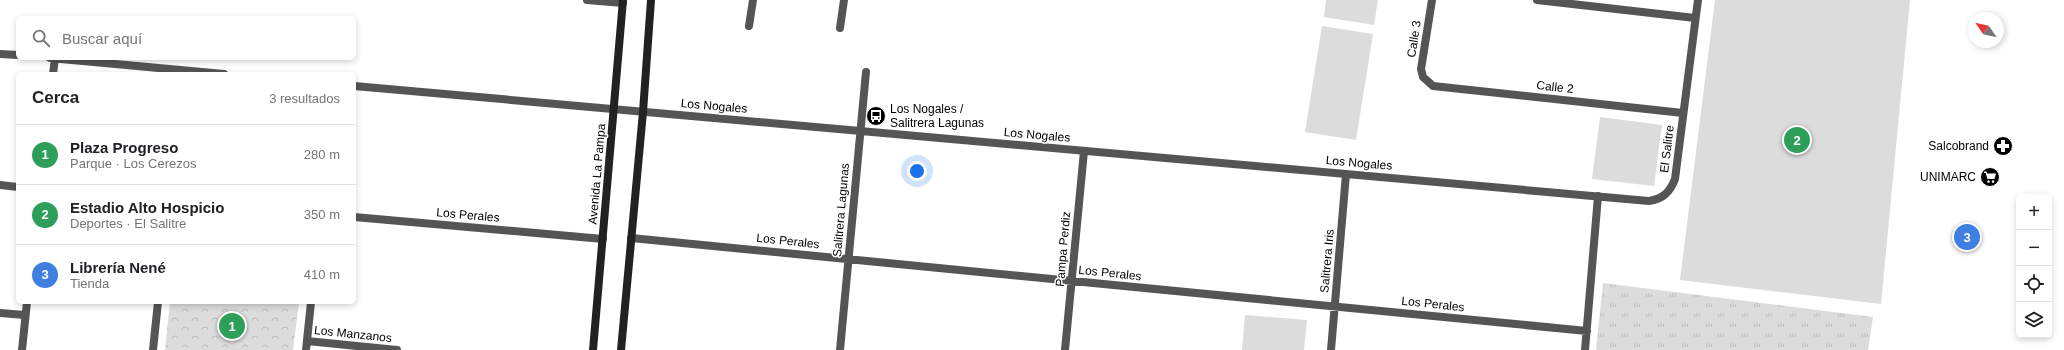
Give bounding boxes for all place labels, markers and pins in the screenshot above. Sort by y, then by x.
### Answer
place label: Los Nogales / Salitrera Lagunas [890,102,984,130]
bus stop icon: Los Nogales / Salitrera Lagunas [865,105,887,127]
pin: 2 [1784,125,1810,155]
pharmacy icon: Salcobrand [1992,135,2014,157]
place label: Salcobrand [1928,139,1989,153]
supermarket icon: UNIMARC [1979,166,2001,188]
place label: UNIMARC [1920,170,1976,184]
pin: 3 [1954,222,1980,252]
pin: 1 [219,311,245,341]

